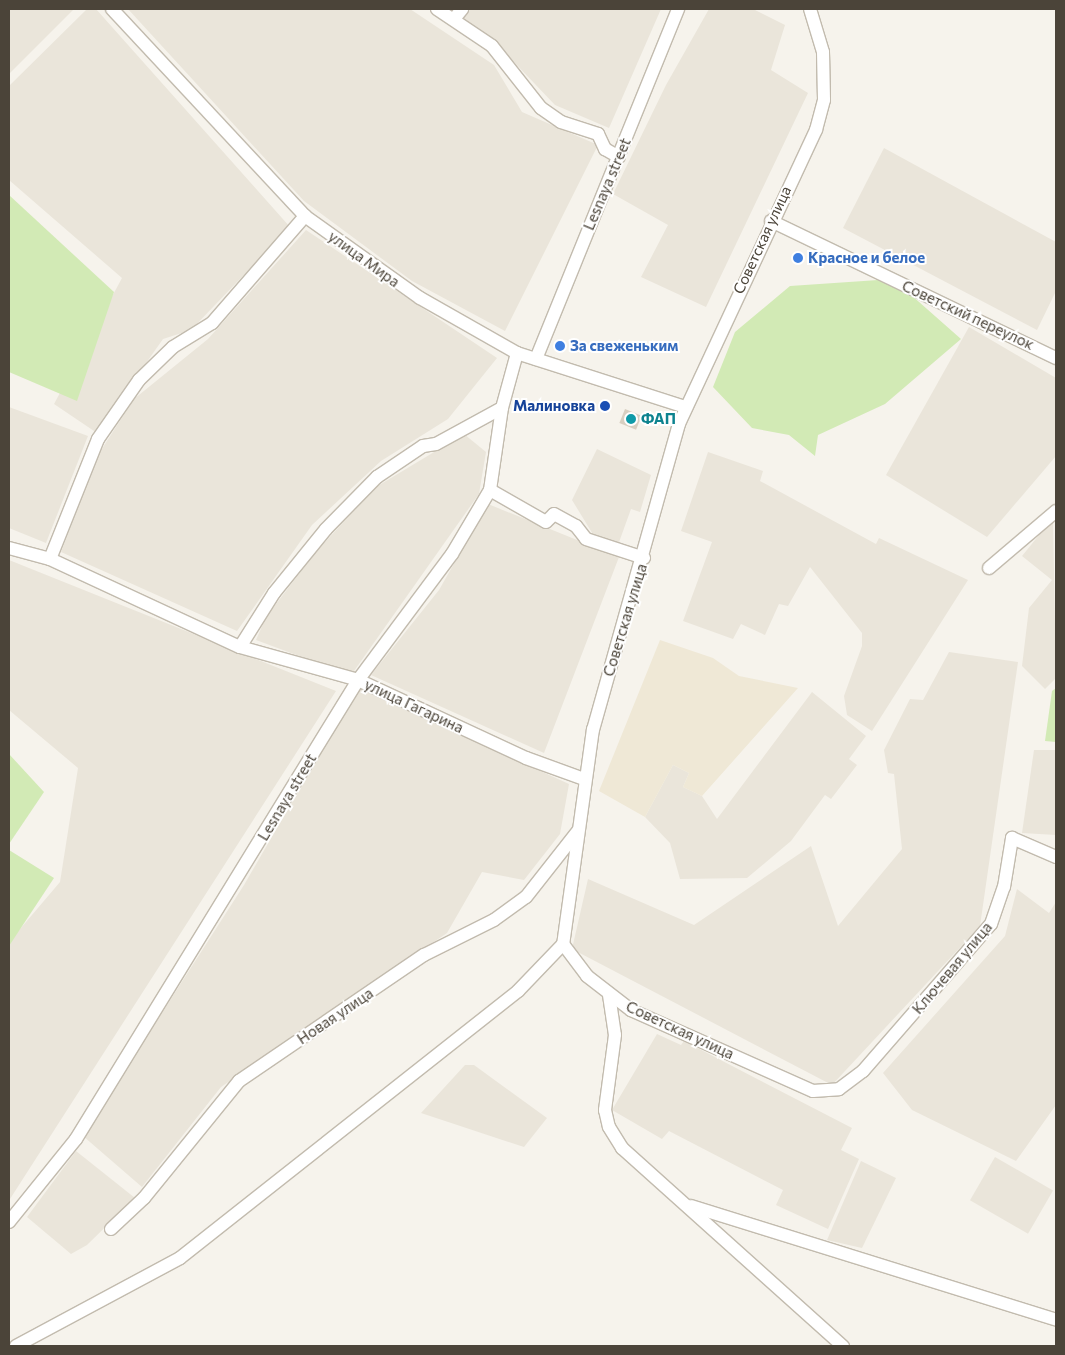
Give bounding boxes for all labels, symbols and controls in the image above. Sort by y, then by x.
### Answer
street label: Lesnaya street [579,135,635,233]
street label: Советская улица [729,183,795,297]
street label: улица Мира [325,227,403,291]
place label: Красное и белое [808,249,925,267]
marker: Красное и белое [792,252,804,264]
street label: Советский переулок [899,277,1037,353]
place label: За свеженьким [570,337,678,355]
marker: За свеженьким [554,340,566,352]
place label: Малиновка [513,397,595,415]
marker: Малиновка [599,400,611,412]
place label: ФАП [641,410,676,428]
marker: ФАП [625,413,637,425]
street label: Советская улица [599,561,651,679]
street label: улица Гагарина [362,675,466,737]
street label: Lesnaya street [254,750,320,844]
street label: Ключевая улица [908,918,996,1018]
street label: Новая улица [294,984,376,1048]
street label: Советская улица [623,997,737,1063]

